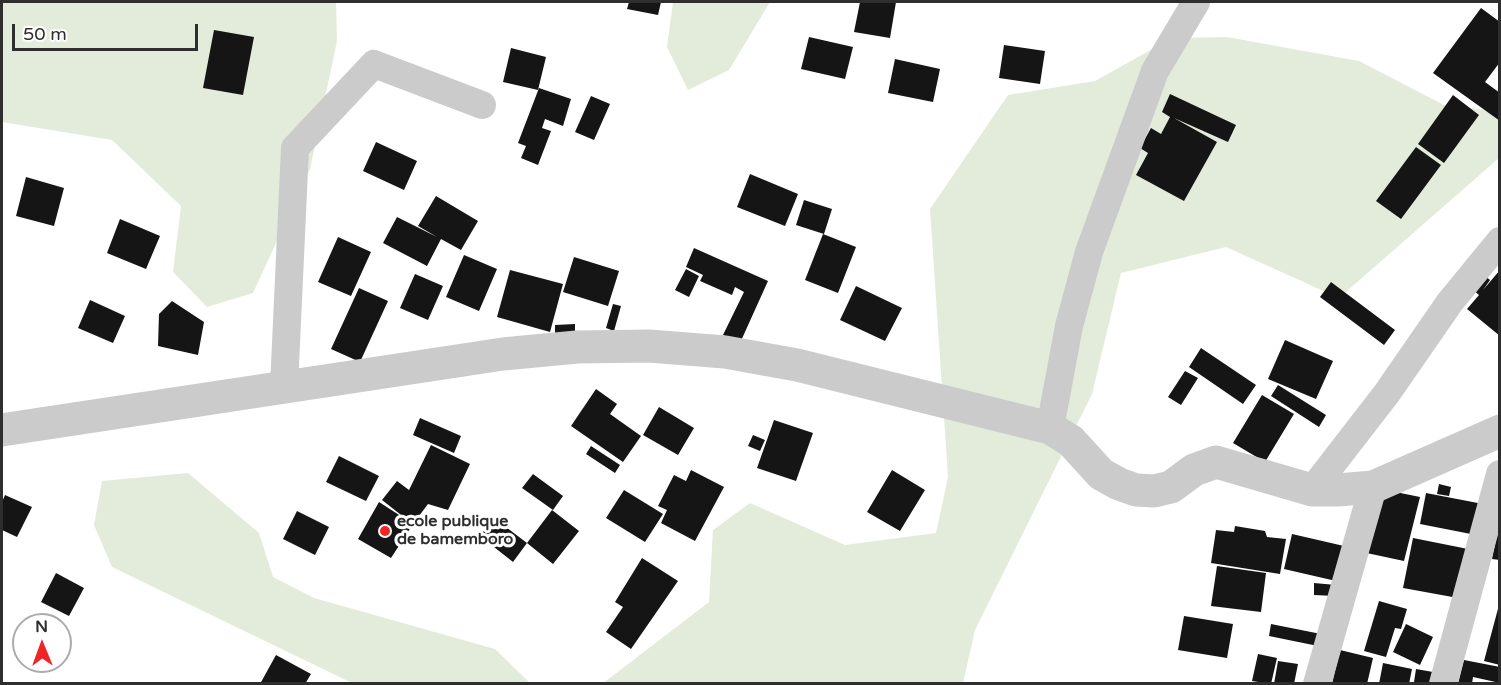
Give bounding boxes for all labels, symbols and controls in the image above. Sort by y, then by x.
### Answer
scale bar [15,12,201,50]
text: 50 m [23,23,67,45]
place label: ecole publique de bamemboro [397,512,513,550]
marker: ecole publique de bamemboro [378,524,392,538]
north arrow [12,613,72,673]
text: N [35,617,48,637]

